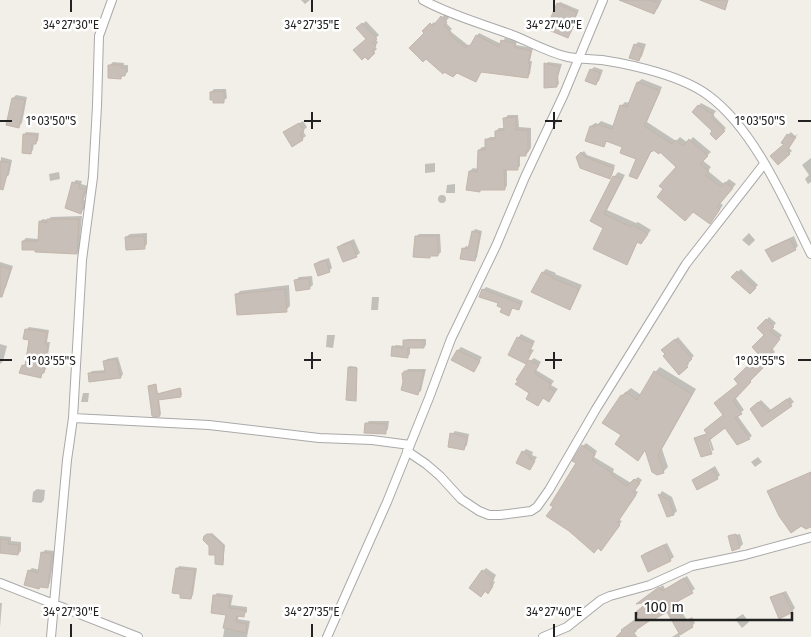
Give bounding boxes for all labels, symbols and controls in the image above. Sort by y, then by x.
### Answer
text: 34°27'30"E [43,18,99,32]
text: 34°27'35"E [284,18,340,32]
text: 34°27'40"E [526,18,582,32]
text: 1°03'50"S [26,114,77,128]
text: 1°03'50"S [735,114,786,128]
text: 1°03'55"S [26,354,76,368]
text: 1°03'55"S [735,354,785,368]
scale bar [636,590,792,622]
text: 100 m [644,598,684,616]
text: 34°27'30"E [43,605,99,619]
text: 34°27'35"E [284,605,340,619]
text: 34°27'40"E [526,605,582,619]

